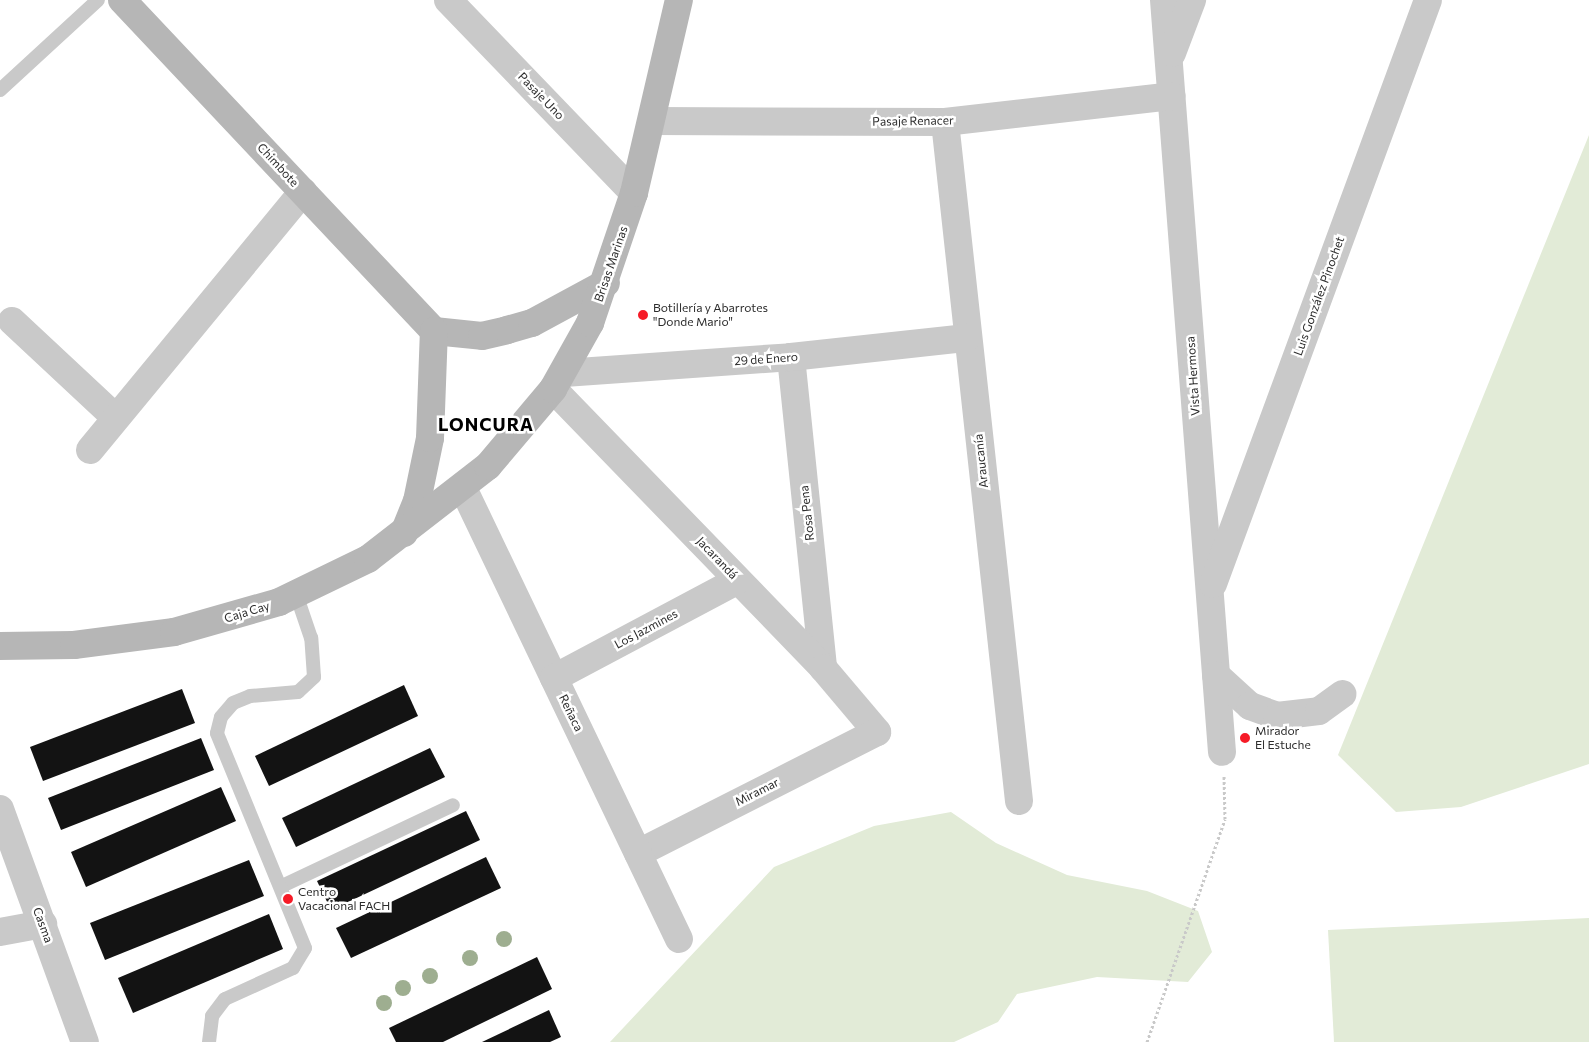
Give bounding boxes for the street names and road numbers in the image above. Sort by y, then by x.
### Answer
street label: Pasaje Uno [515,69,567,123]
street label: Pasaje Renacer [872,113,954,129]
street label: Chimbote [254,140,302,190]
street label: Brisas Marinas [591,224,631,304]
street label: Luis González Pinochet [1291,234,1347,358]
street label: Vista Hermosa [1183,336,1203,416]
street label: 29 de Enero [734,350,798,368]
street label: Araucanía [971,433,991,489]
street label: Rosa Pena [797,485,817,541]
street label: Jacarandá [693,534,741,582]
street label: Caja Cay [223,598,271,626]
street label: Los Jazmines [612,606,680,652]
street label: Reñaca [556,692,586,734]
street label: Miramar [733,775,781,809]
street label: Casma [30,905,56,945]

